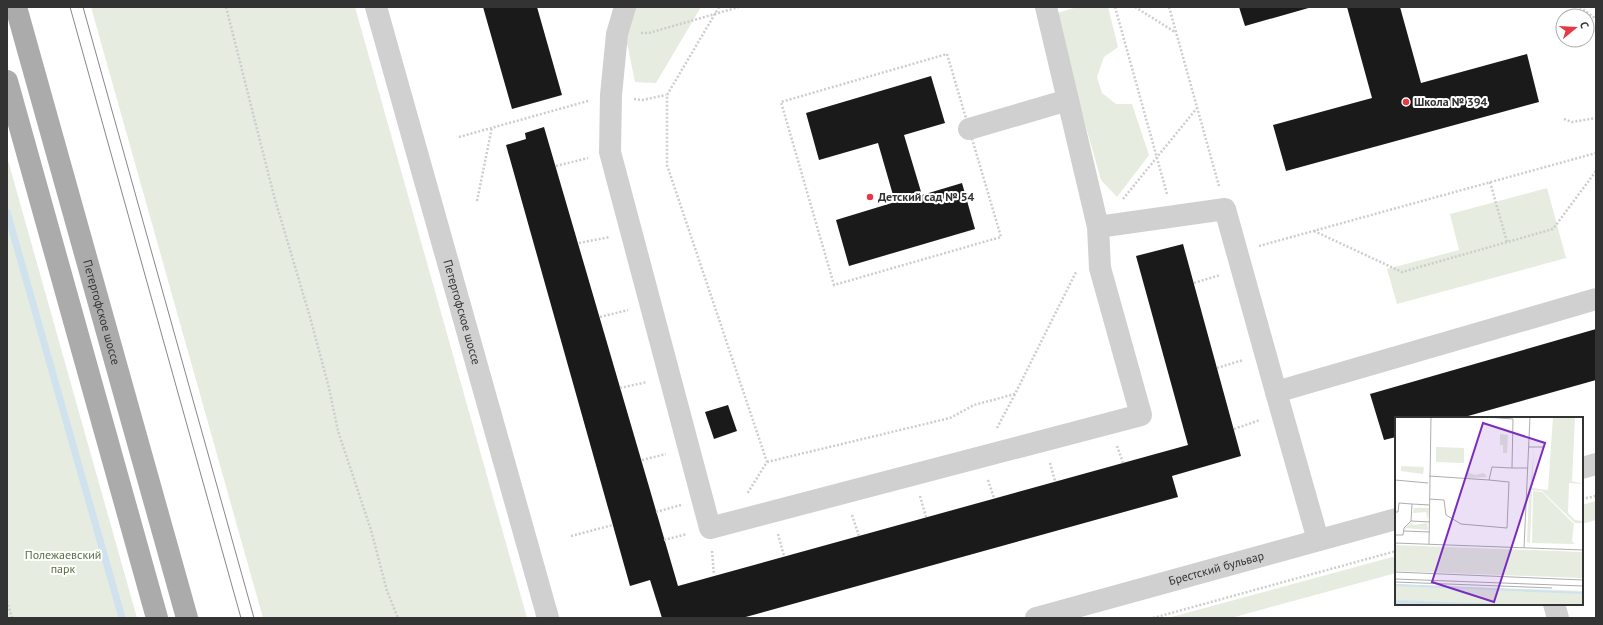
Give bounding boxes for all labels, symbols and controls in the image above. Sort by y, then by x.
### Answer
north arrow [1555,8,1595,48]
text: С [1577,20,1592,30]
place label: Школа № 394 [1414,94,1488,109]
marker: Школа № 394 [1401,97,1411,107]
place label: Детский сад № 54 [878,189,974,204]
marker: Детский сад № 54 [865,192,875,202]
street label: Петергофское шоссе [80,258,124,366]
street label: Петергофское шоссе [440,258,484,366]
inset map [1395,417,1583,605]
park label: Полежаевский парк [25,547,101,576]
street label: Брестский бульвар [1167,548,1266,588]

